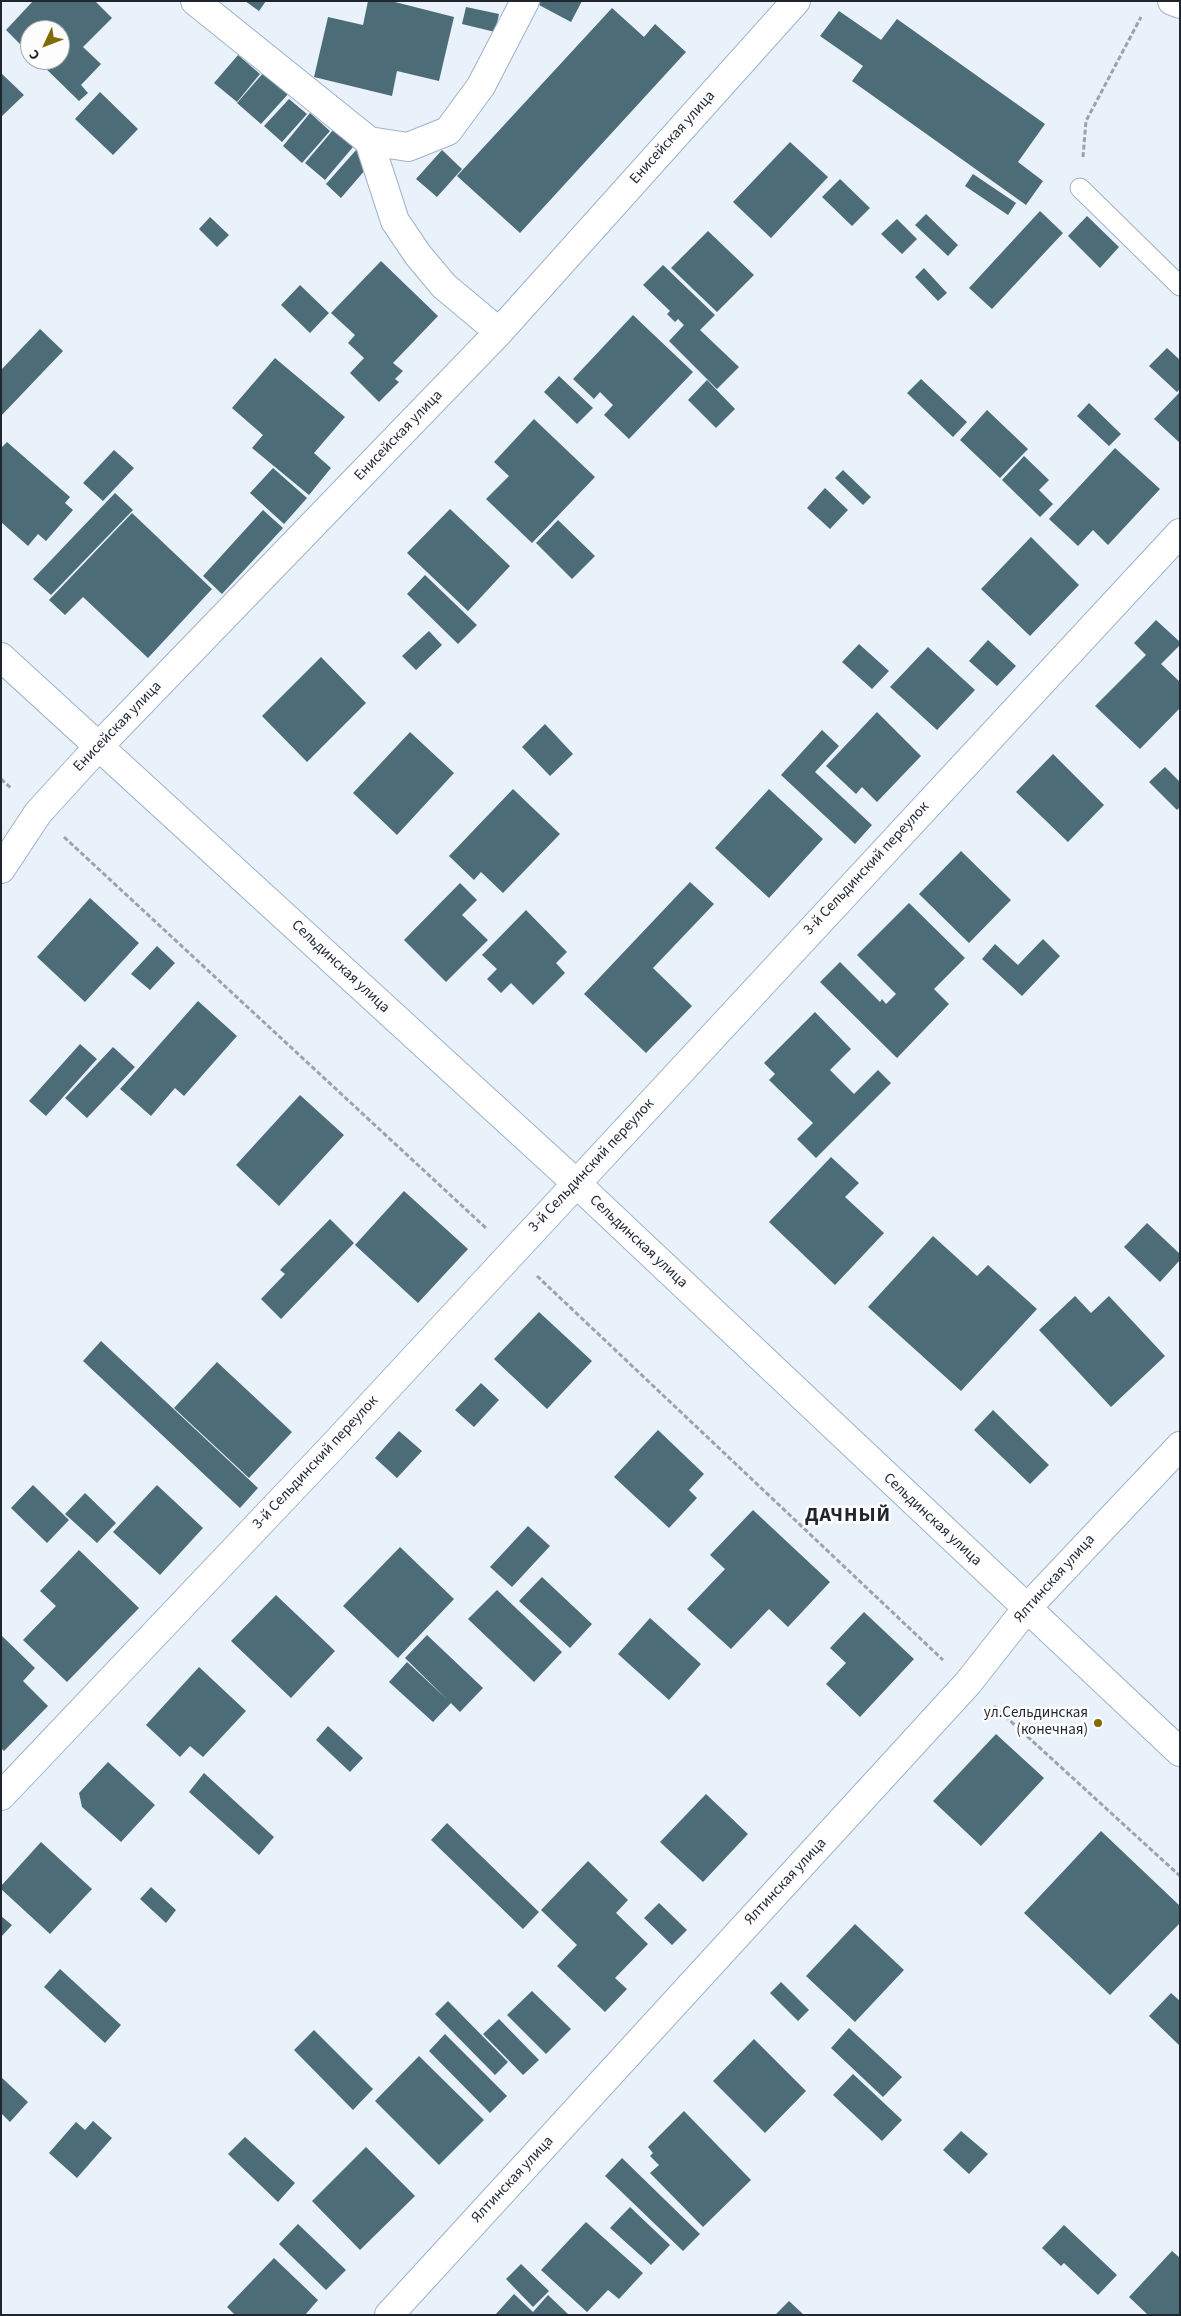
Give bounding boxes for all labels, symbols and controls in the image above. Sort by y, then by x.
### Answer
north arrow [20,20,70,70]
text: С [25,45,45,64]
street label: Енисейская улица [627,88,719,188]
street label: Енисейская улица [351,387,447,485]
street label: Енисейская улица [70,678,166,776]
street label: 3-й Сельдинский переулок [800,798,934,940]
street label: Сельдинская улица [287,917,393,1017]
street label: 3-й Сельдинский переулок [525,1095,659,1237]
street label: Сельдинская улица [585,1192,691,1292]
street label: 3-й Сельдинский переулок [249,1392,383,1534]
street label: Сельдинская улица [879,1470,985,1570]
district label: ДАЧНЫЙ [804,1505,892,1529]
street label: Ялтинская улица [1011,1531,1099,1627]
place label: ул.Сельдинская (конечная) [984,1705,1088,1740]
marker: ул.Сельдинская (конечная) [1092,1717,1104,1729]
street label: Ялтинская улица [741,1835,831,1929]
street label: Ялтинская улица [468,2133,558,2227]

